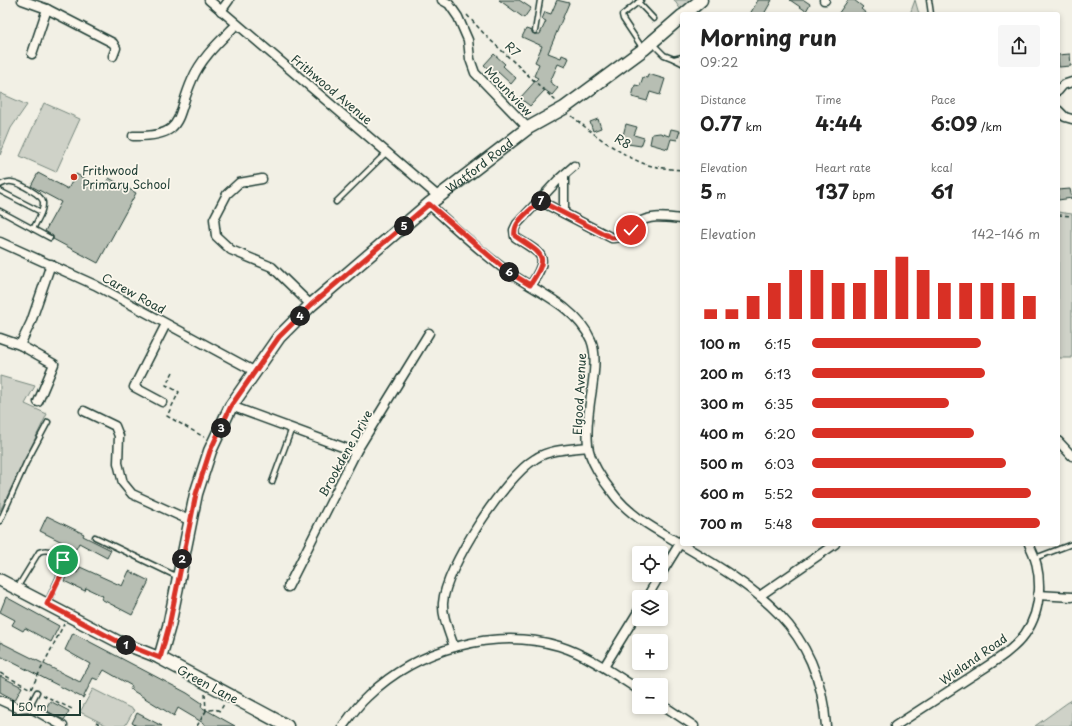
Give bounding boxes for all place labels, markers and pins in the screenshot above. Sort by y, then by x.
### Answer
place label: Frithwood Primary School [82,161,170,193]
marker: Frithwood Primary School [69,172,79,182]
pin: 7 [531,191,551,211]
pin [614,213,648,247]
pin: 5 [394,216,414,236]
pin: 6 [499,262,519,282]
pin: 4 [290,306,310,326]
pin: 3 [211,418,231,438]
pin [46,543,80,577]
pin: 2 [172,549,192,569]
pin: 1 [116,635,136,655]

